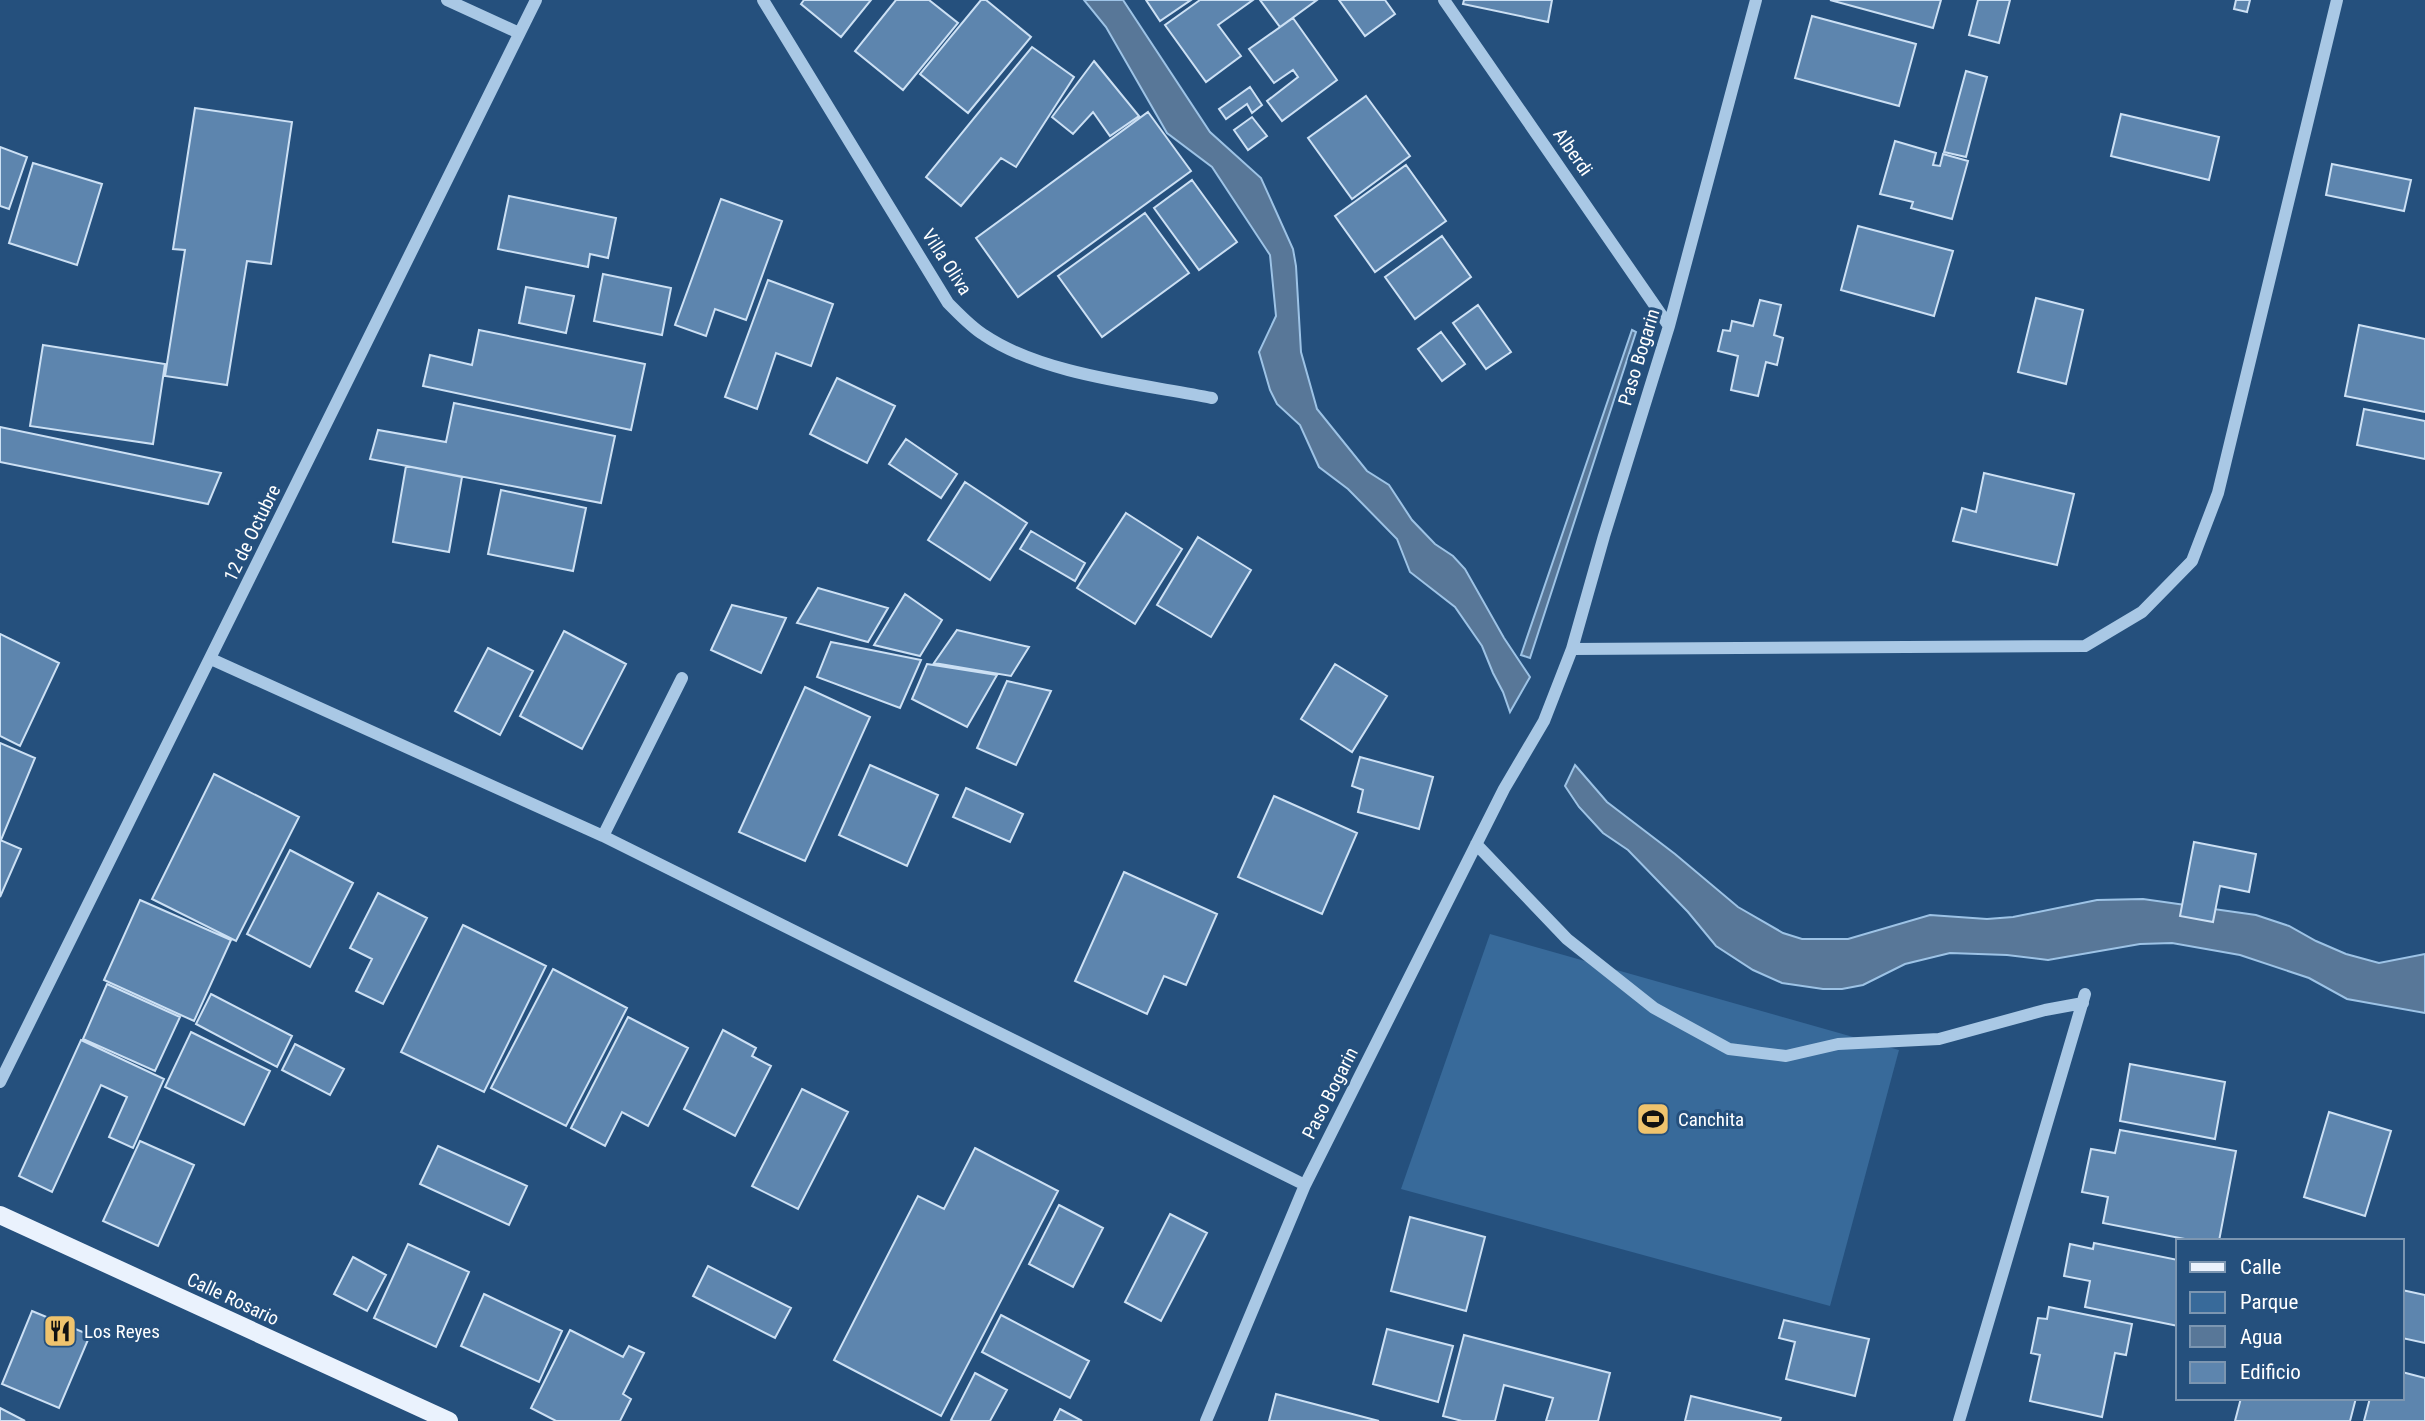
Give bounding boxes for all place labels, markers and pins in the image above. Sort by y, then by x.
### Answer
sports icon: Canchita [1634,1100,1672,1138]
place label: Canchita [1678,1108,1744,1131]
restaurant icon: Los Reyes [41,1312,79,1350]
place label: Los Reyes [84,1320,160,1343]

